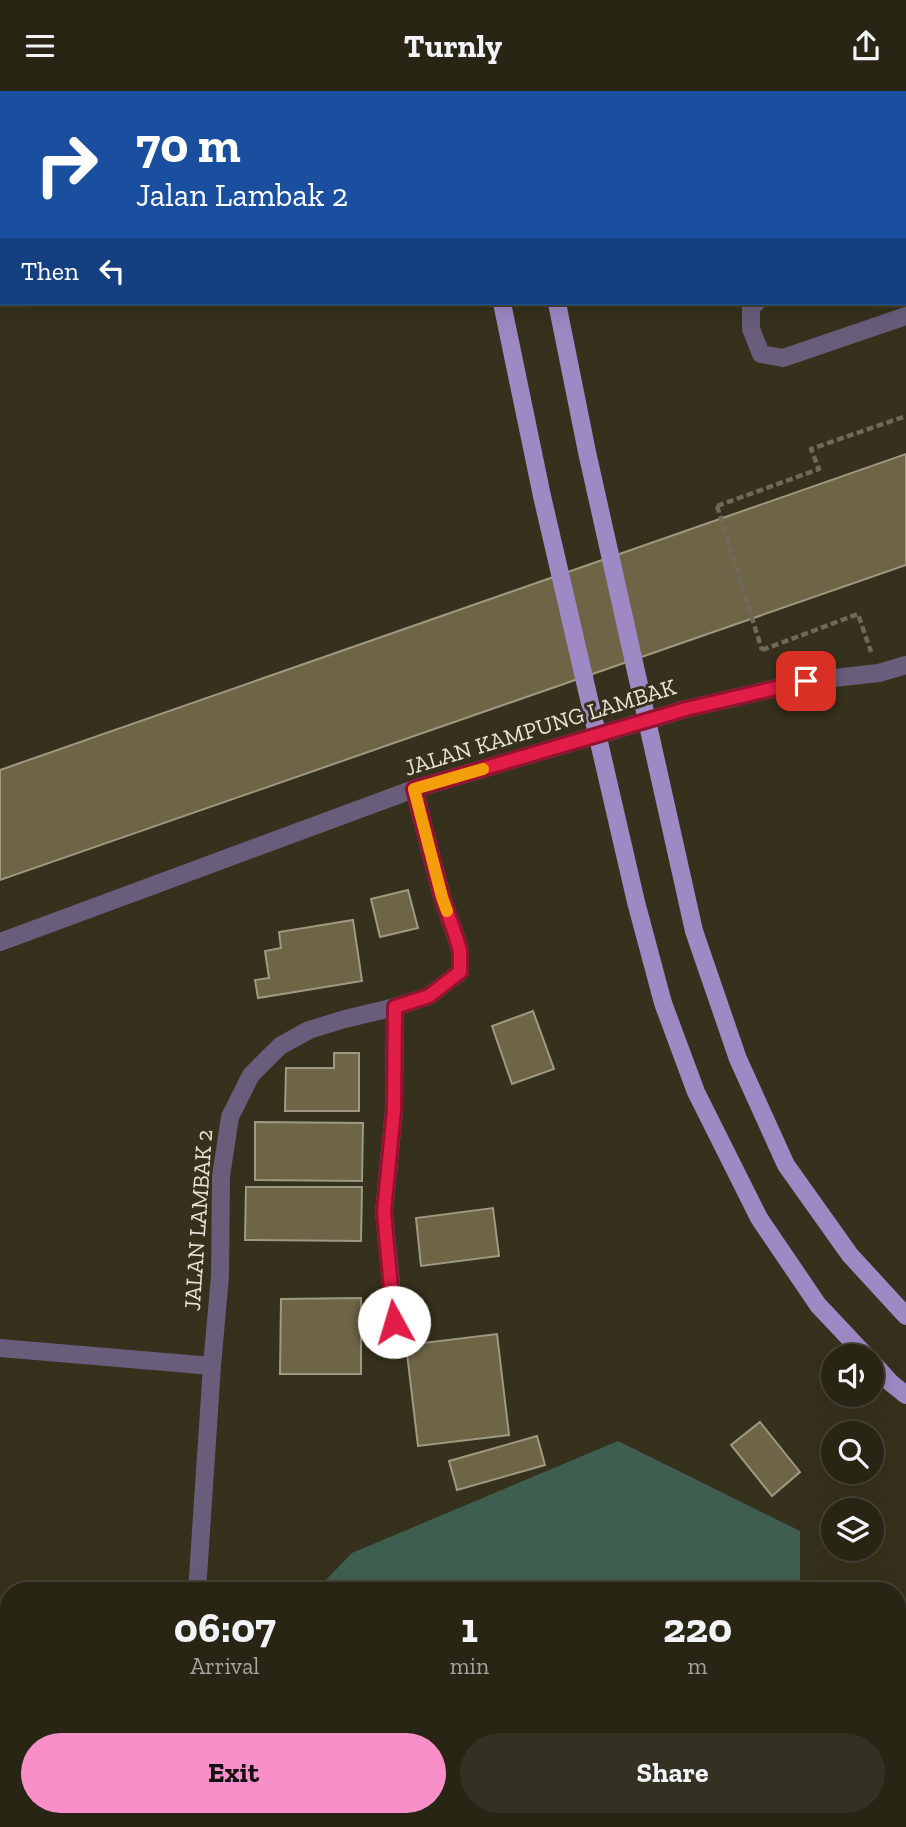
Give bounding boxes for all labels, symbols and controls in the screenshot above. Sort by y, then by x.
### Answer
icon: menu [21,27,59,65]
text: Turnly [404,27,502,65]
icon: share [847,27,885,65]
text: 70 m [136,116,241,175]
icon: right [21,119,112,210]
text: Jalan Lambak 2 [136,176,348,214]
icon: left [93,252,131,290]
text: Then [21,255,79,287]
pin [776,651,836,711]
icon: arrive [787,662,825,700]
street label: JALAN KAMPUNG LAMBAK [401,672,679,782]
street label: JALAN LAMBAK 2 [178,1128,218,1312]
position arrow [357,1285,431,1359]
map controls [821,1344,884,1561]
button: sound [821,1344,884,1407]
button: search [821,1421,884,1484]
button: layers [821,1498,884,1561]
text: 06:07 [174,1602,276,1653]
text: 1 [461,1602,478,1653]
text: 220 [663,1602,732,1653]
text: Arrival [190,1652,259,1680]
text: min [450,1652,489,1680]
text: m [688,1652,707,1680]
button: Exit [21,1733,446,1813]
button: Share [460,1733,885,1813]

